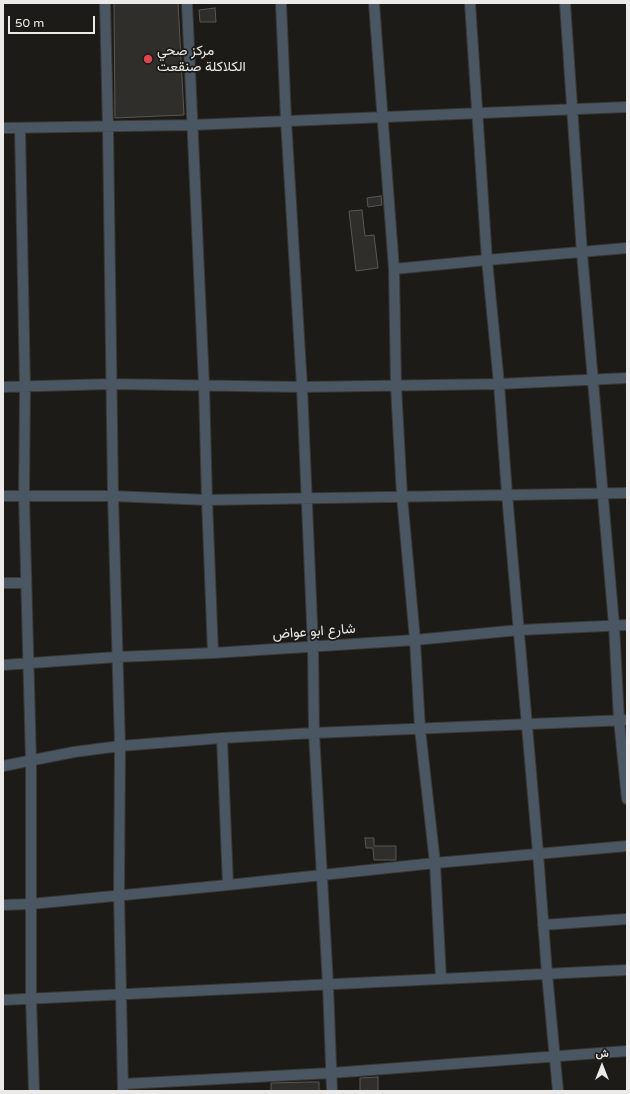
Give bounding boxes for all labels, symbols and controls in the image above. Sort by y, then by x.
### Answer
scale bar [10,8,97,34]
text: 50 m [15,16,44,30]
place label: مركز صحي الكلاكلة صنقعت [157,43,246,76]
marker: مركز صحي الكلاكلة صنقعت [142,53,154,65]
street label: شارع ابو عواض [272,621,356,643]
north arrow [582,1046,622,1086]
text: ش [595,1047,609,1060]

